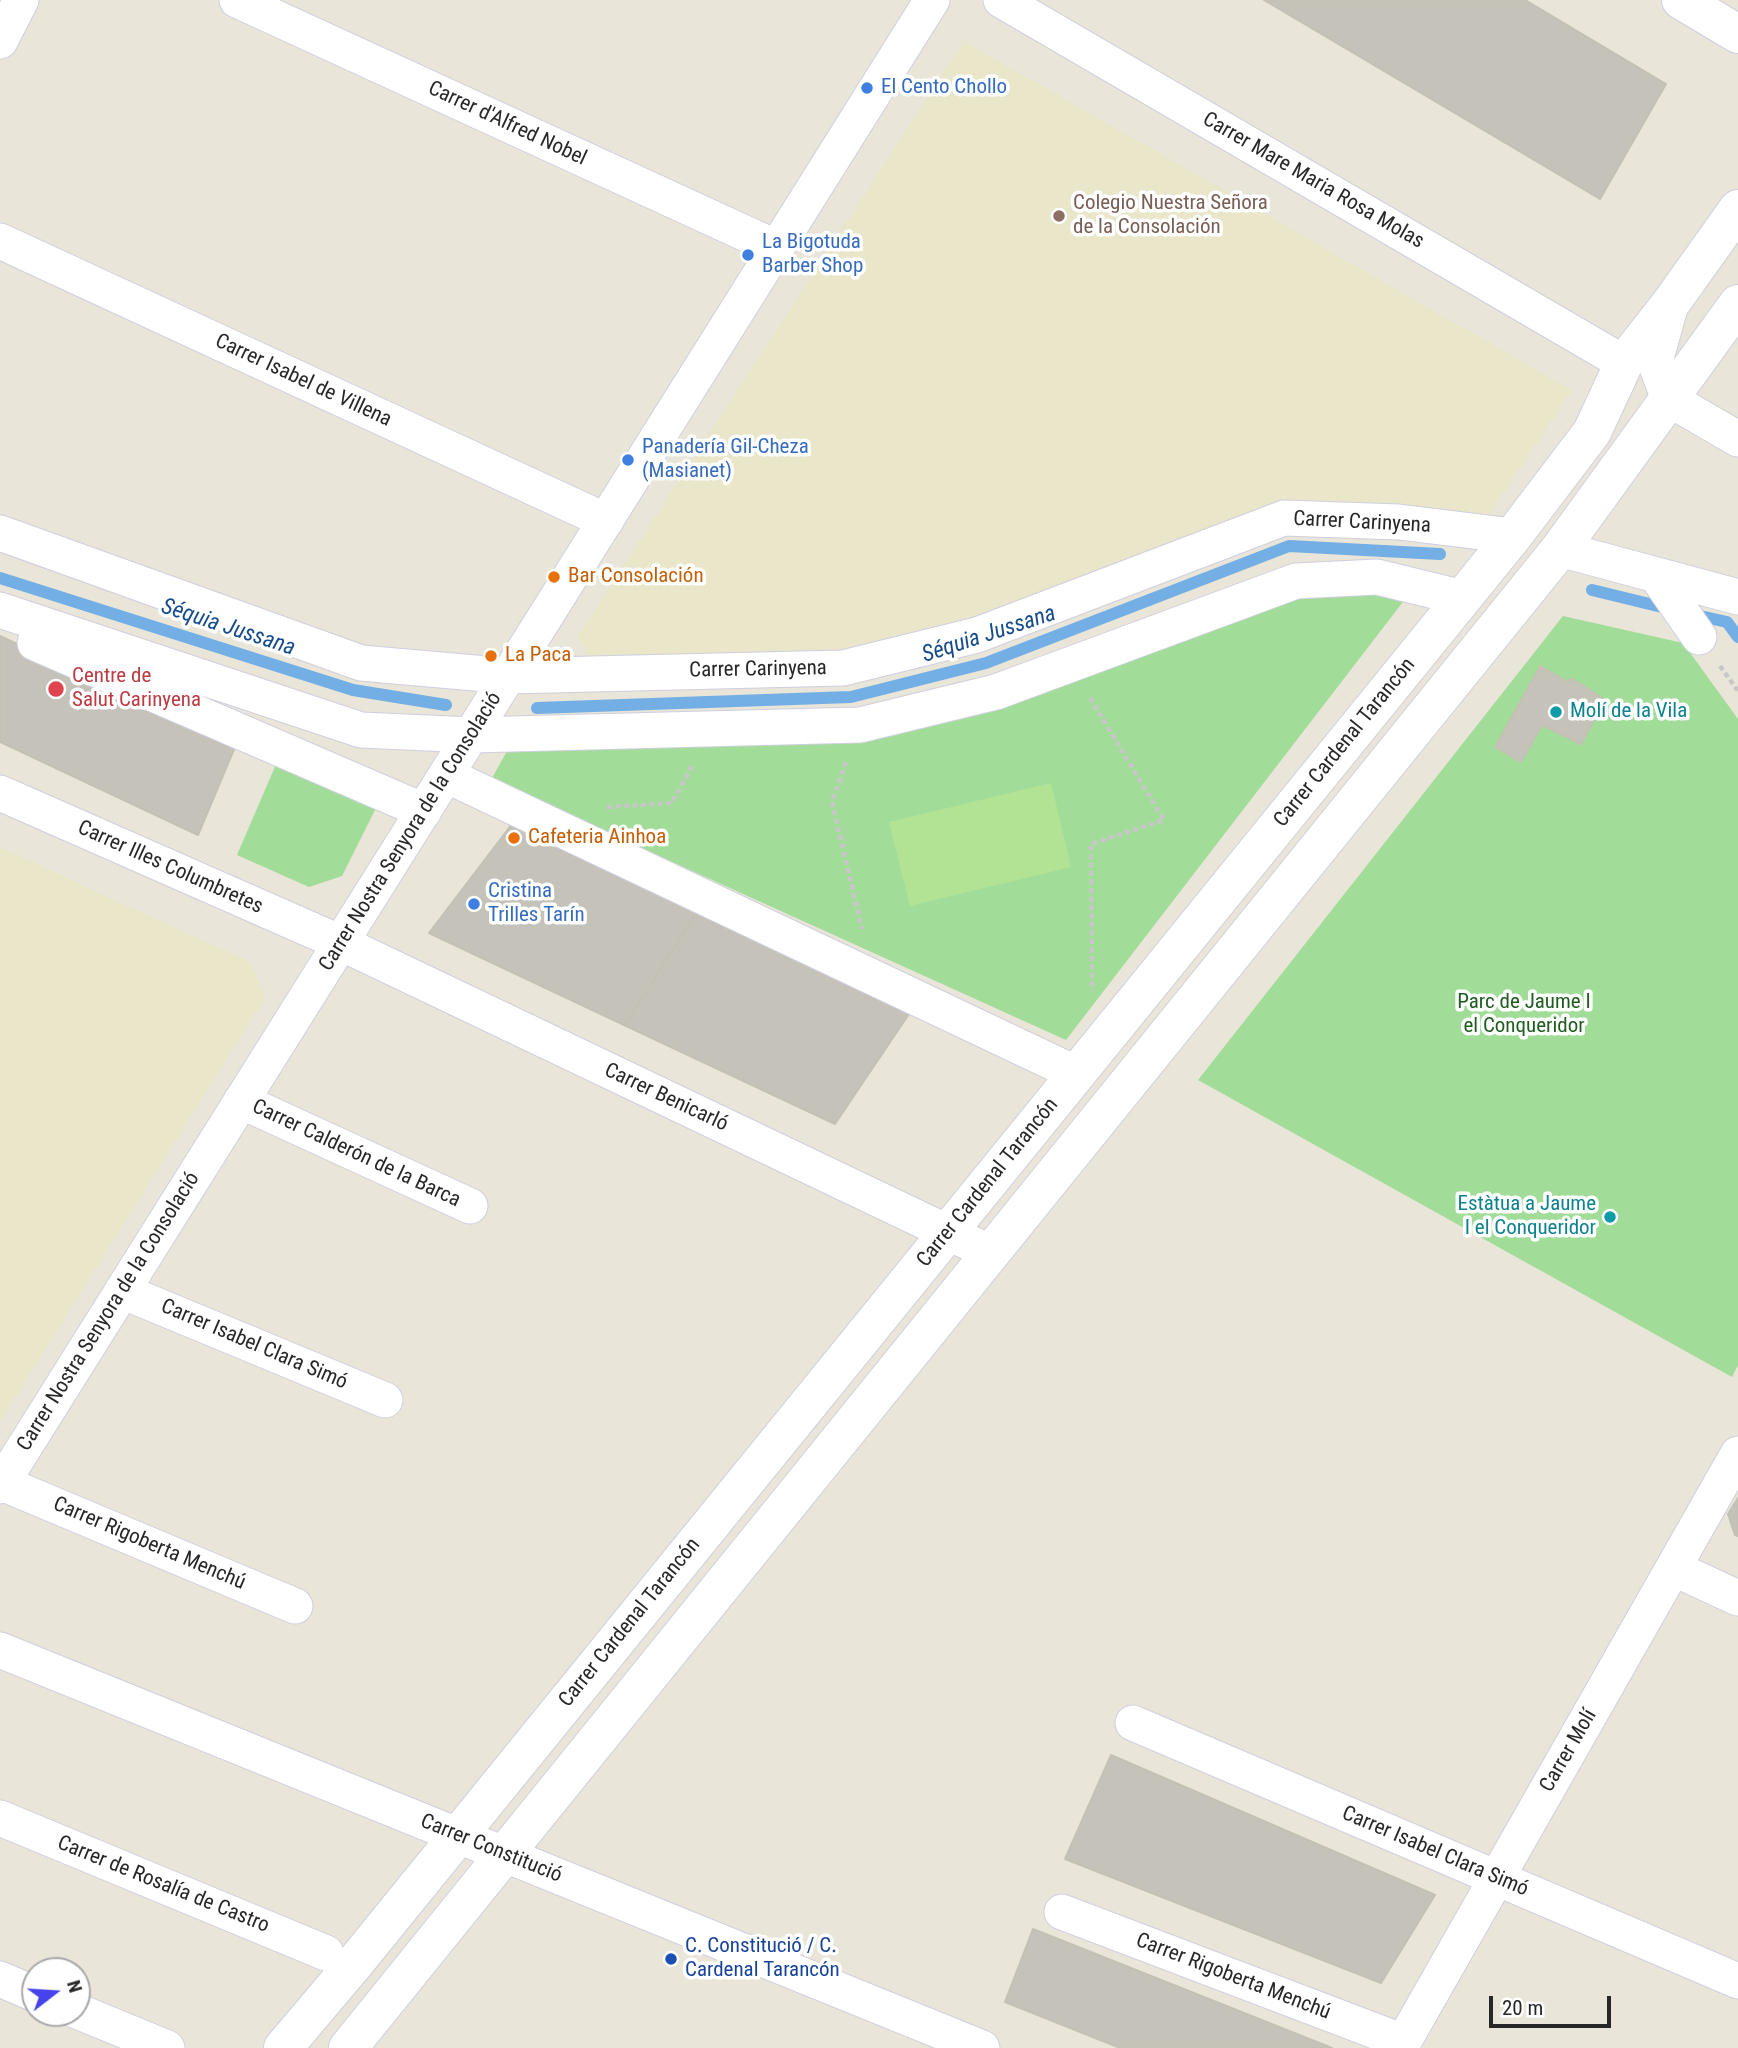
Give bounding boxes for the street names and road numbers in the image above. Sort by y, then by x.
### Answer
street label: Carrer d'Alfred Nobel [424,76,590,172]
street label: Carrer Mare Maria Rosa Molas [1198,107,1428,255]
street label: Carrer Isabel de Villena [211,329,395,433]
street label: Carrer Carinyena [1293,507,1431,539]
street label: Carrer Cardenal Tarancón [1269,653,1421,833]
street label: Carrer Carinyena [689,656,827,684]
street label: Carrer Nostra Senyora de la Consolació [314,688,508,976]
street label: Carrer Illes Columbretes [74,816,266,920]
street label: Carrer Benicarló [600,1058,732,1138]
street label: Carrer Cardenal Tarancón [912,1093,1064,1273]
street label: Carrer Calderón de la Barca [248,1095,464,1213]
street label: Carrer Nostra Senyora de la Consolació [12,1168,206,1456]
street label: Carrer Isabel Clara Simó [157,1294,351,1396]
street label: Carrer Rigoberta Menchú [49,1492,249,1596]
street label: Carrer Cardenal Tarancón [554,1533,706,1713]
street label: Carrer Molí [1535,1705,1603,1797]
street label: Carrer Isabel Clara Simó [1338,1801,1532,1903]
street label: Carrer Constitució [417,1809,565,1889]
street label: Carrer de Rosalía de Castro [53,1831,273,1939]
street label: Carrer Rigoberta Menchú [1132,1928,1334,2026]

